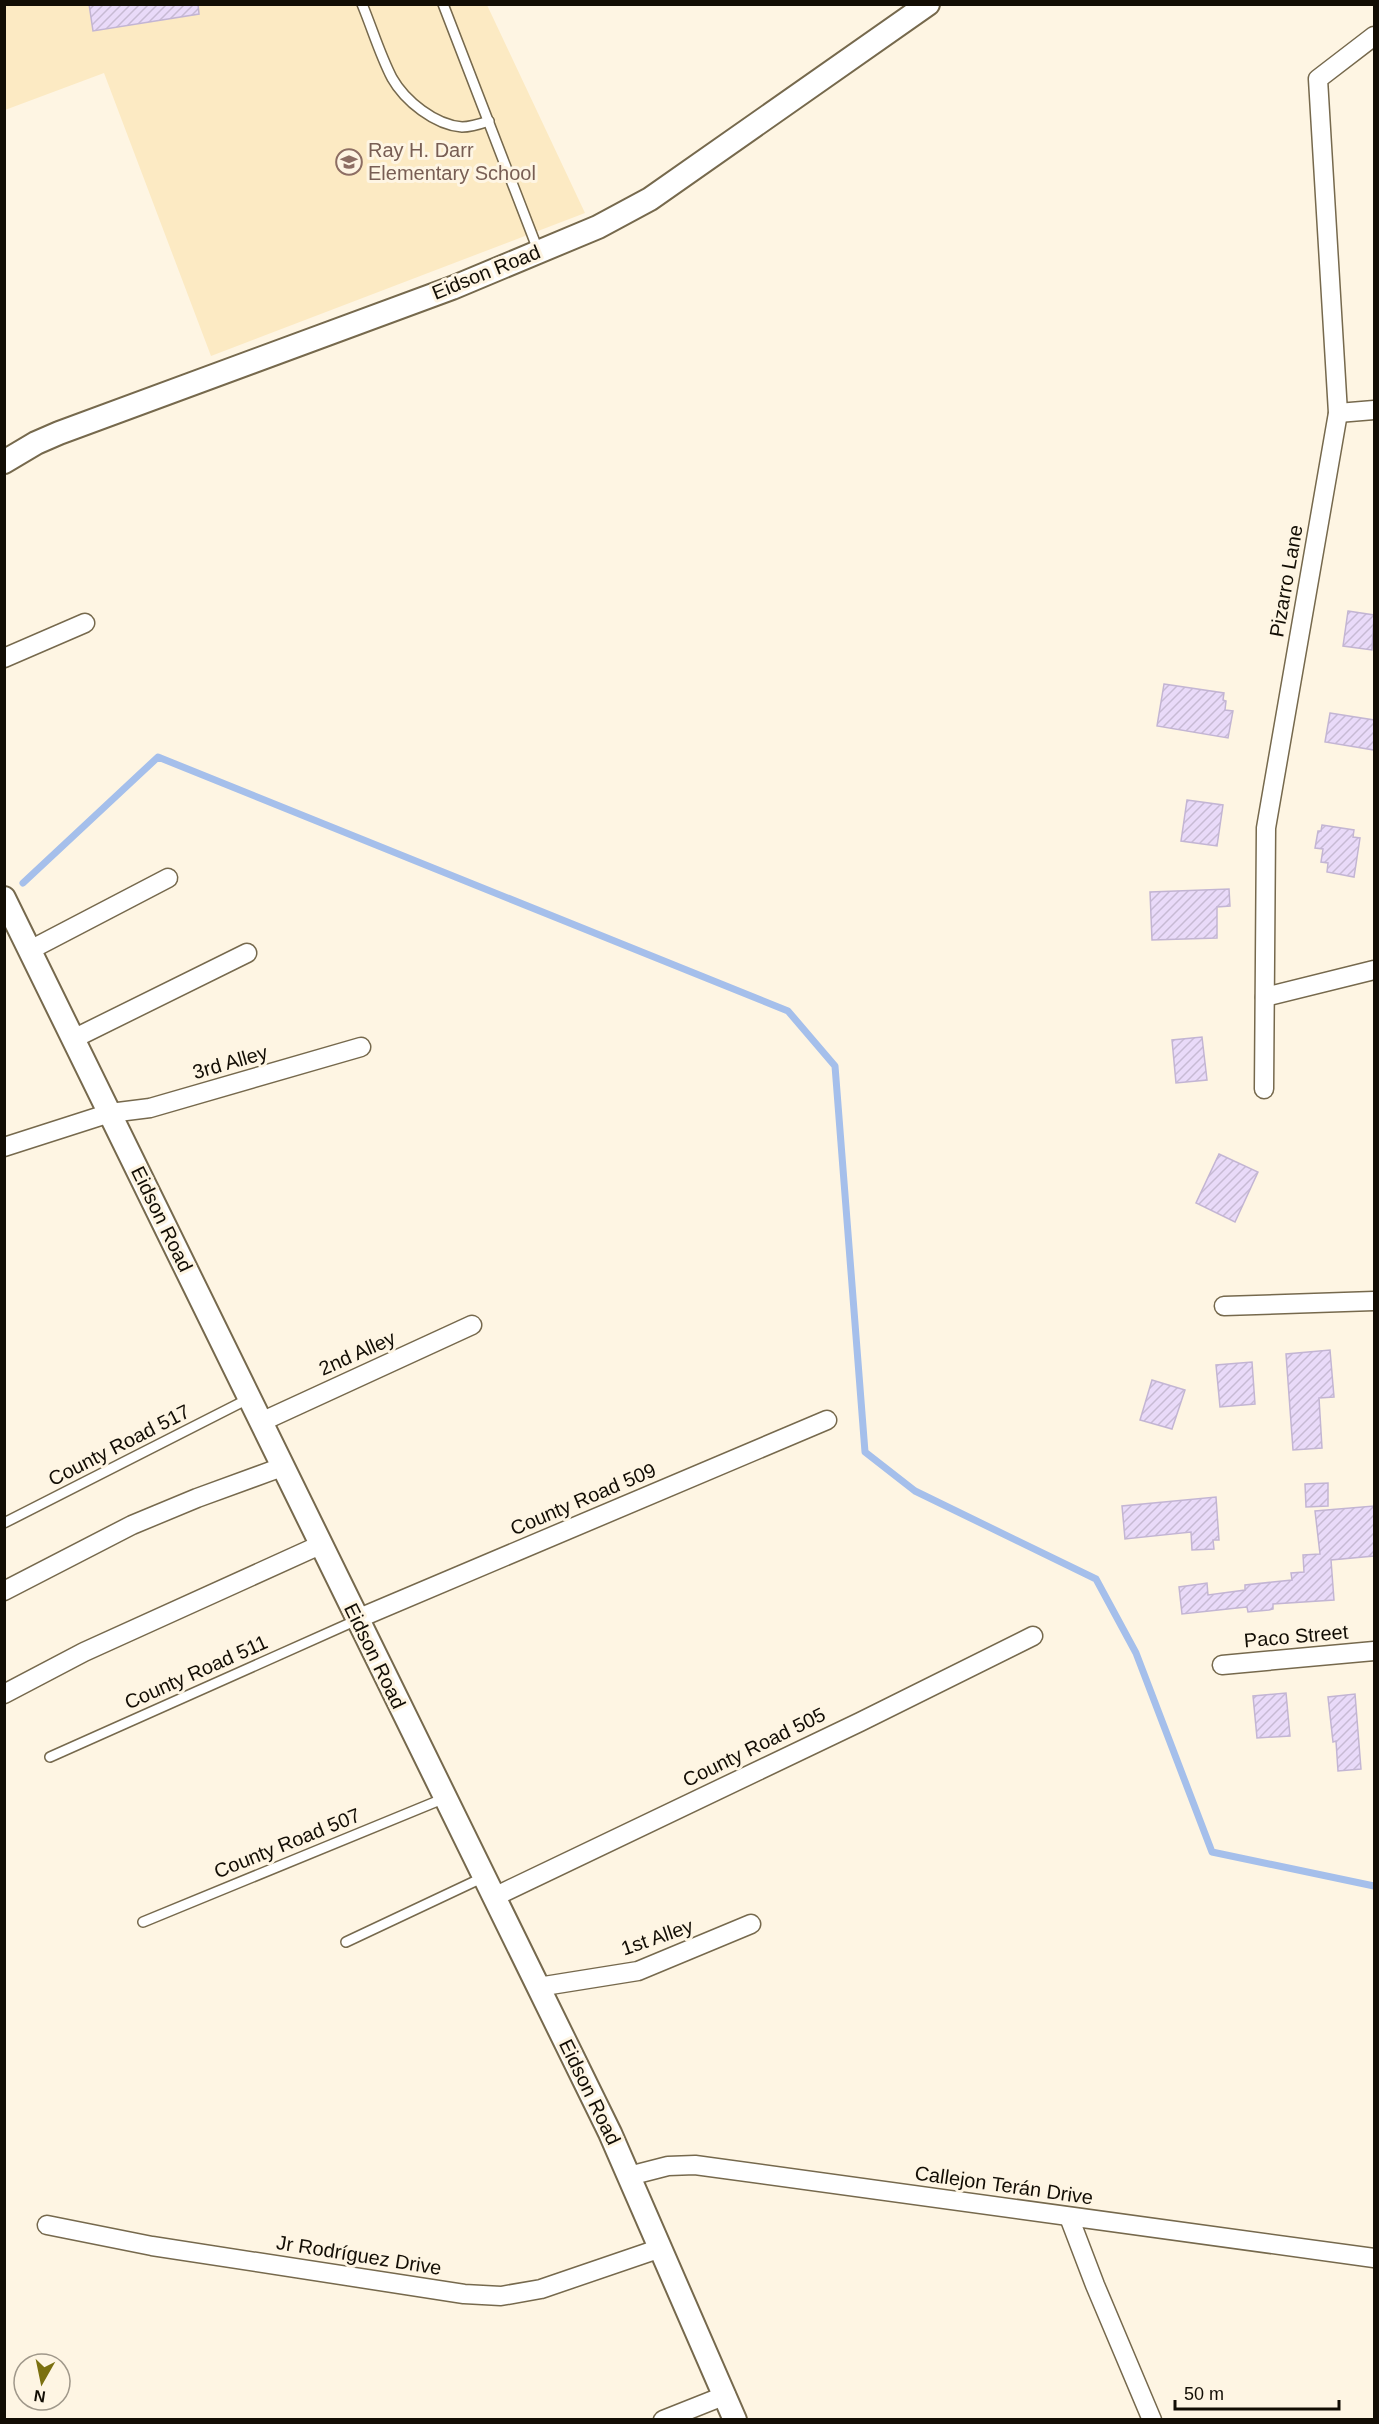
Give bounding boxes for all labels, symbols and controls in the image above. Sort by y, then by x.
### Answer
place label: Ray H. Darr Elementary School [368,139,536,184]
school or university icon: Ray H. Darr Elementary School [334,147,364,177]
street label: Eidson Road [429,240,543,304]
street label: Pizarro Lane [1265,523,1307,639]
street label: 3rd Alley [190,1041,270,1083]
street label: Eidson Road [127,1163,197,1275]
street label: 2nd Alley [315,1326,399,1380]
street label: County Road 517 [45,1400,193,1490]
street label: County Road 509 [507,1458,659,1540]
street label: Eidson Road [340,1600,410,1712]
street label: Paco Street [1243,1620,1349,1652]
street label: County Road 511 [121,1631,271,1713]
street label: County Road 505 [679,1703,829,1791]
street label: County Road 507 [211,1804,363,1882]
street label: 1st Alley [618,1914,696,1960]
street label: Eidson Road [555,2036,625,2148]
street label: Callejon Terán Drive [913,2162,1095,2208]
street label: Jr Rodríguez Drive [275,2231,443,2279]
north arrow [12,2352,72,2412]
scale bar [1175,2373,1338,2411]
text: 50 m [1184,2384,1224,2404]
text: N [33,2387,47,2406]

